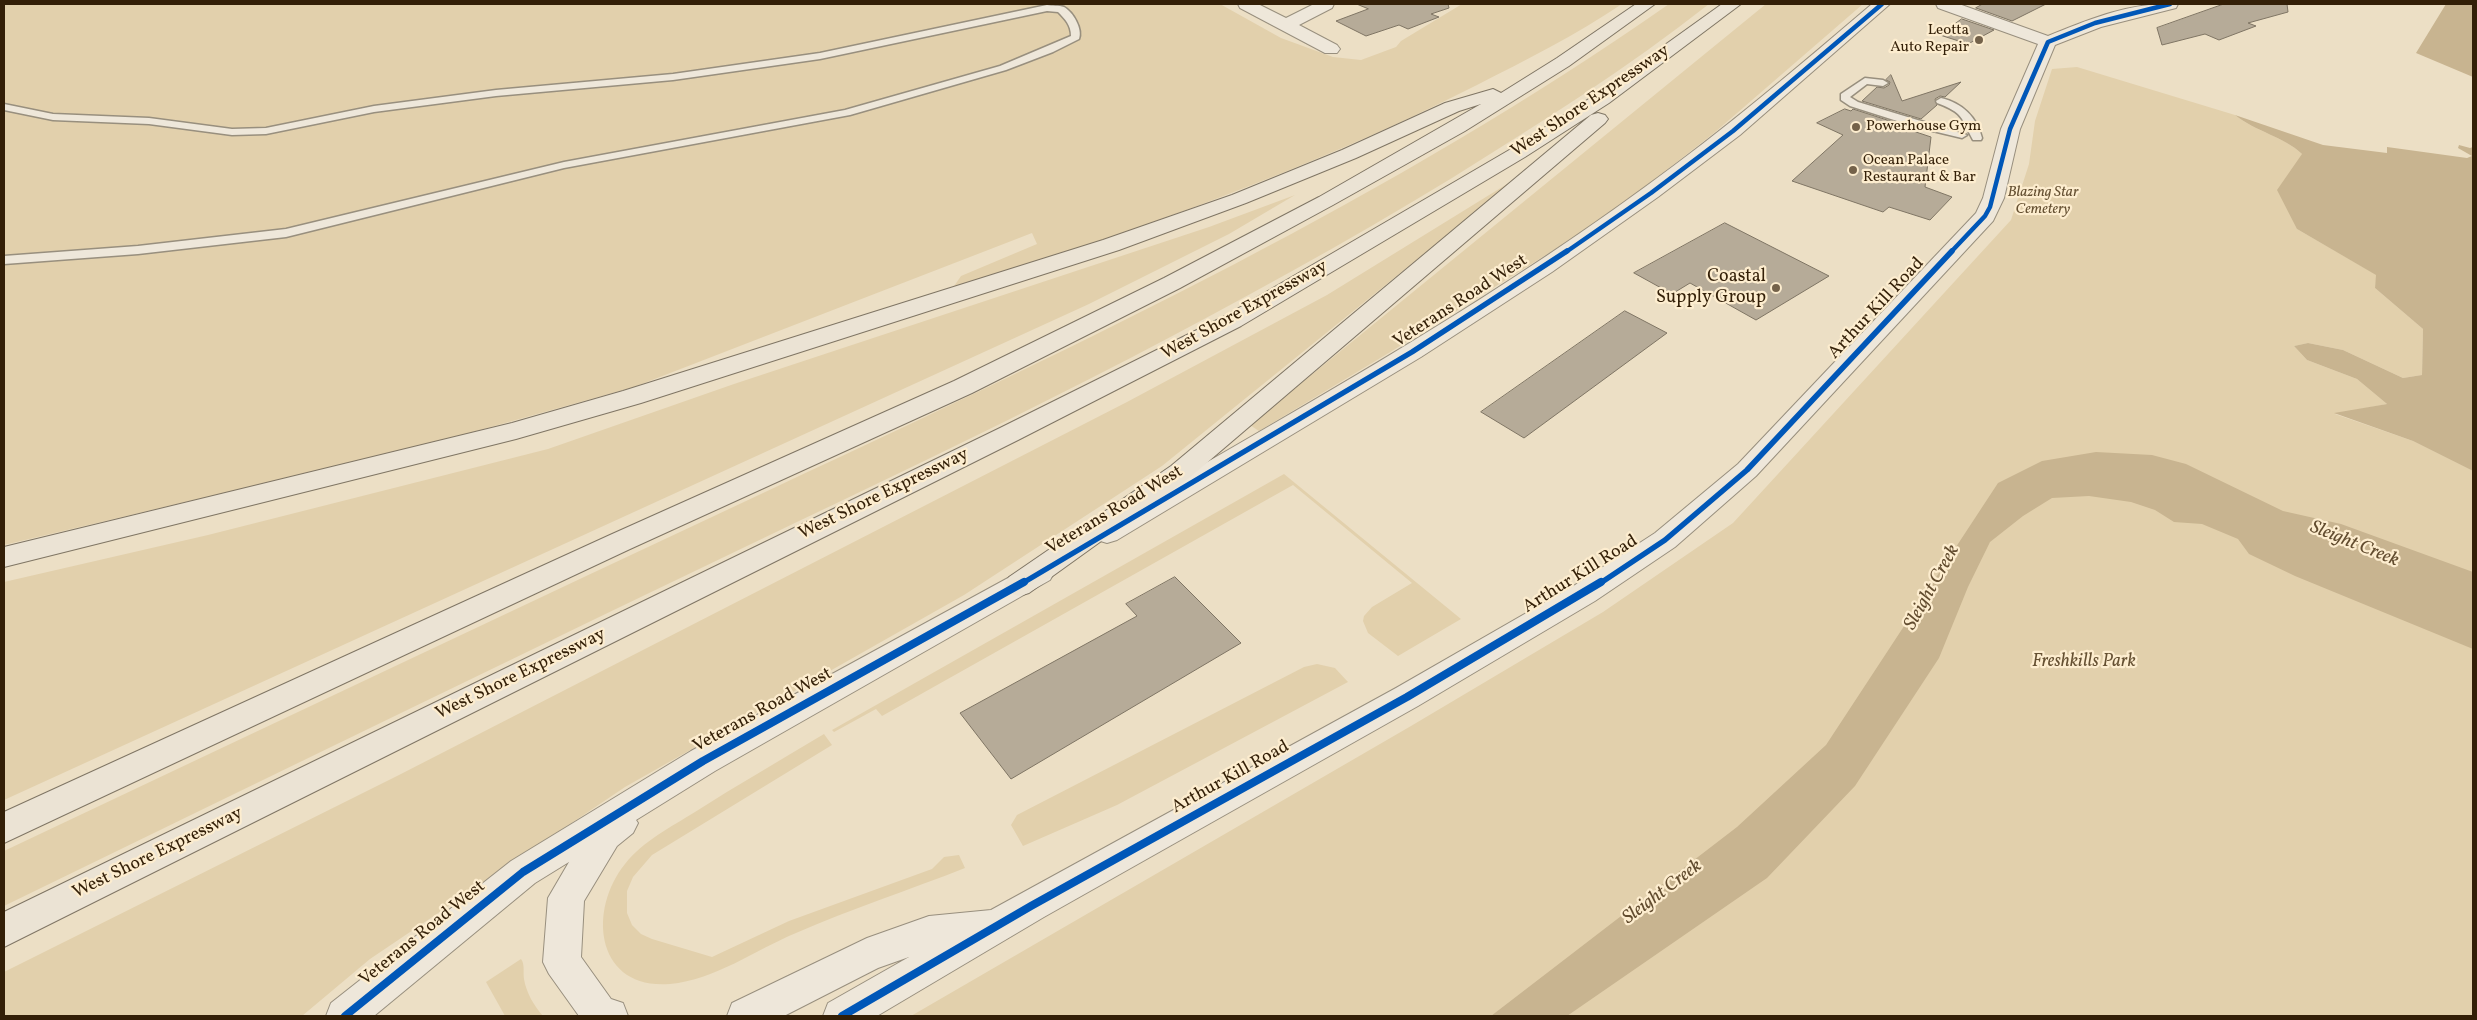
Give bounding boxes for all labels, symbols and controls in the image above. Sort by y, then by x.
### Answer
place label: Leotta Auto Repair [1890,22,1969,57]
marker: Leotta Auto Repair [1973,34,1985,46]
street label: West Shore Expressway [1508,41,1674,163]
place label: Powerhouse Gym [1866,118,1981,136]
marker: Powerhouse Gym [1850,121,1862,133]
place label: Ocean Palace Restaurant & Bar [1863,152,1976,187]
marker: Ocean Palace Restaurant & Bar [1847,164,1859,176]
park label: Blazing Star Cemetery [2007,184,2079,219]
street label: Veterans Road West [1390,251,1532,353]
street label: Arthur Kill Road [1824,254,1930,364]
street label: West Shore Expressway [1158,256,1332,366]
place label: Coastal Supply Group [1656,267,1766,310]
marker: Coastal Supply Group [1770,282,1782,294]
street label: West Shore Expressway [795,444,973,546]
street label: Veterans Road West [1043,462,1187,560]
water label: Sleight Creek [2306,517,2402,573]
street label: Arthur Kill Road [1520,531,1642,619]
water label: Sleight Creek [1900,541,1966,635]
street label: West Shore Expressway [432,624,610,726]
park label: Freshkills Park [2032,652,2136,674]
street label: Veterans Road West [690,664,836,758]
street label: Arthur Kill Road [1168,737,1294,819]
street label: West Shore Expressway [69,803,247,905]
water label: Sleight Creek [1619,856,1707,930]
street label: Veterans Road West [356,877,490,991]

